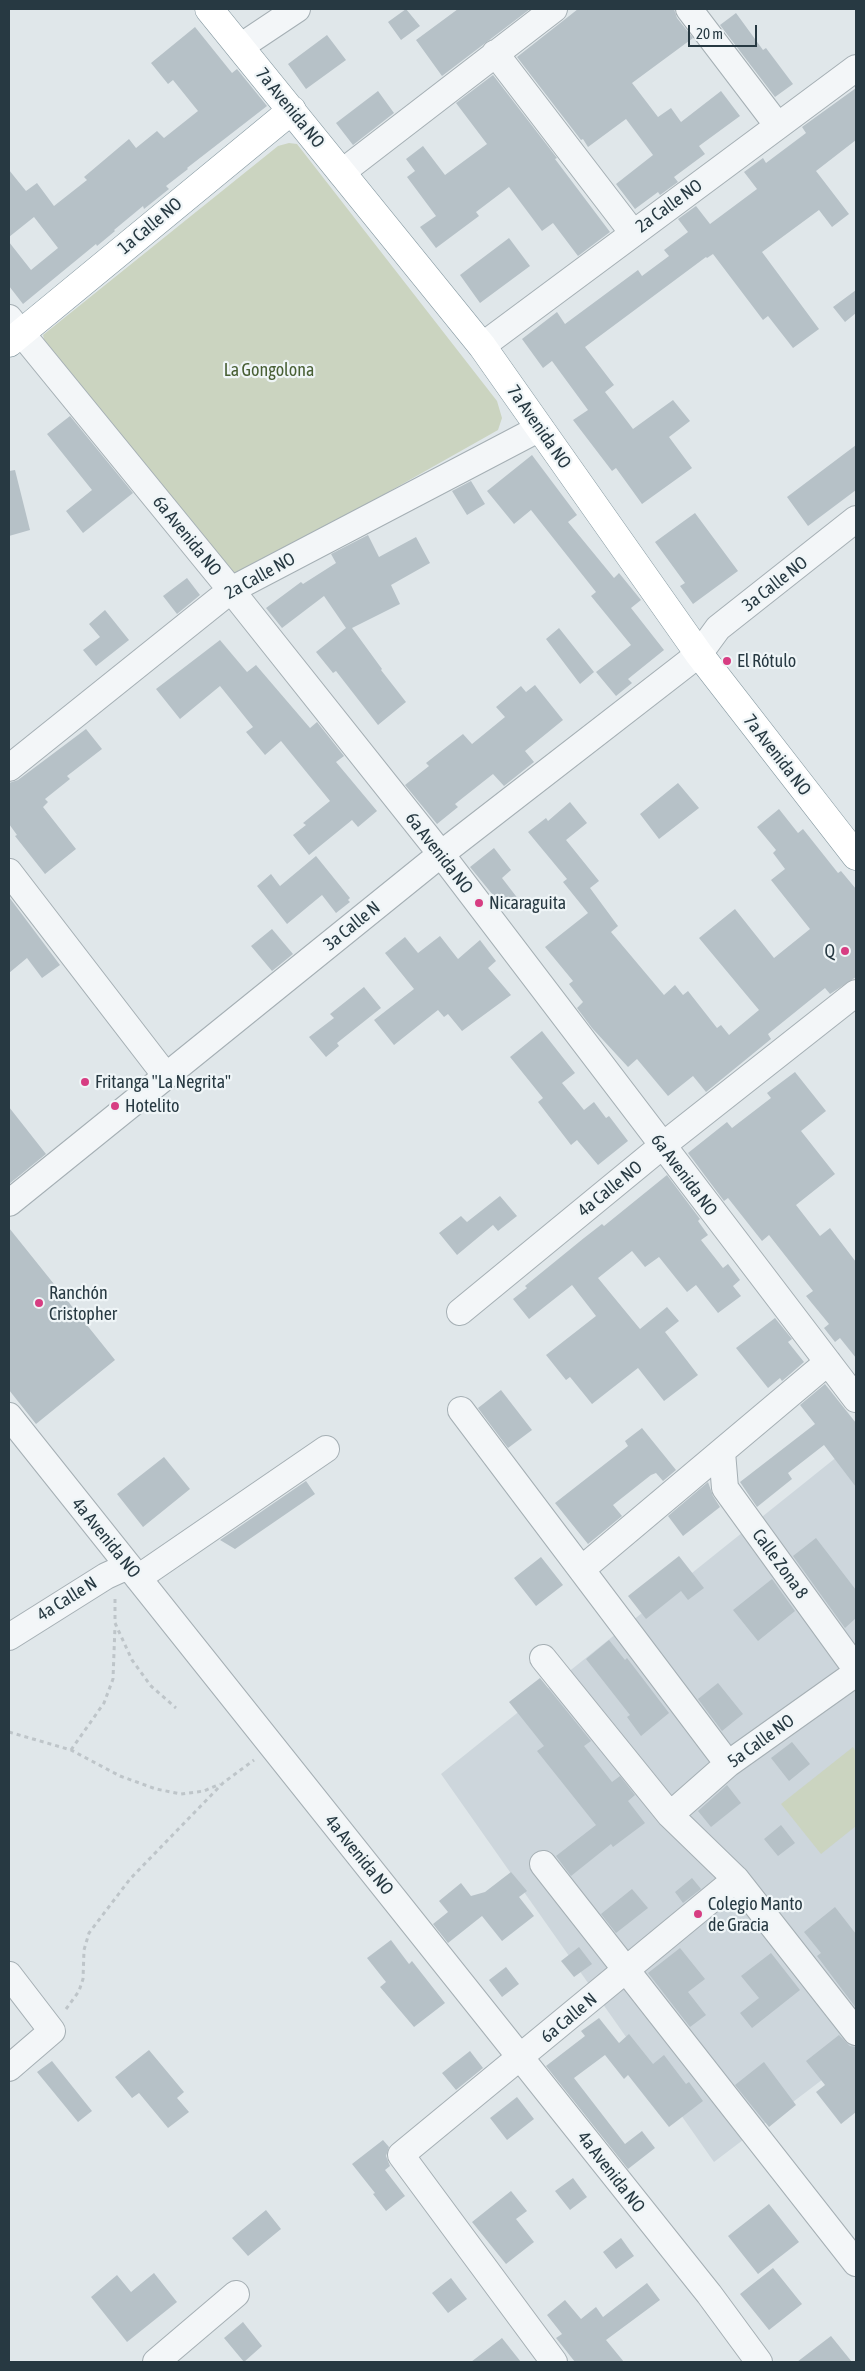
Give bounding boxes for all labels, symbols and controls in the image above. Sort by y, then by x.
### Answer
scale bar [690,15,759,47]
text: 20 m [696,25,723,42]
street label: 7a Avenida NO [251,64,329,152]
street label: 2a Calle NO [632,175,706,237]
street label: 1a Calle NO [114,193,186,259]
park label: La Gongolona [224,359,314,381]
street label: 7a Avenida NO [502,381,576,473]
street label: 6a Avenida NO [148,492,226,580]
street label: 2a Calle NO [221,548,299,604]
street label: 3a Calle NO [738,552,812,616]
place label: El Rótulo [737,650,796,672]
marker: El Rótulo [721,655,733,667]
street label: 7a Avenida NO [739,710,815,800]
street label: 6a Avenida NO [401,808,477,898]
place label: Nicaraguita [489,892,566,914]
street label: 3a Calle N [319,897,385,955]
marker: Nicaraguita [473,897,485,909]
place label: Q [824,940,835,962]
marker: Q [839,945,851,957]
place label: Fritanga "La Negrita" [95,1071,231,1093]
marker: Fritanga "La Negrita" [79,1076,91,1088]
place label: Hotelito [125,1095,179,1117]
marker: Hotelito [109,1100,121,1112]
street label: 6a Avenida NO [646,1130,722,1220]
street label: 4a Calle NO [573,1156,647,1222]
place label: Ranchón Cristopher [49,1282,117,1325]
marker: Ranchón Cristopher [33,1297,45,1309]
street label: 4a Avenida NO [67,1494,145,1582]
street label: Calle Zona 8 [747,1525,813,1603]
street label: 4a Calle N [33,1572,101,1626]
street label: 5a Calle NO [724,1710,798,1772]
street label: 4a Avenida NO [320,1811,398,1899]
place label: Colegio Manto de Gracia [708,1893,803,1936]
marker: Colegio Manto de Gracia [692,1908,704,1920]
street label: 6a Calle N [537,1988,601,2048]
street label: 4a Avenida NO [573,2127,649,2217]

